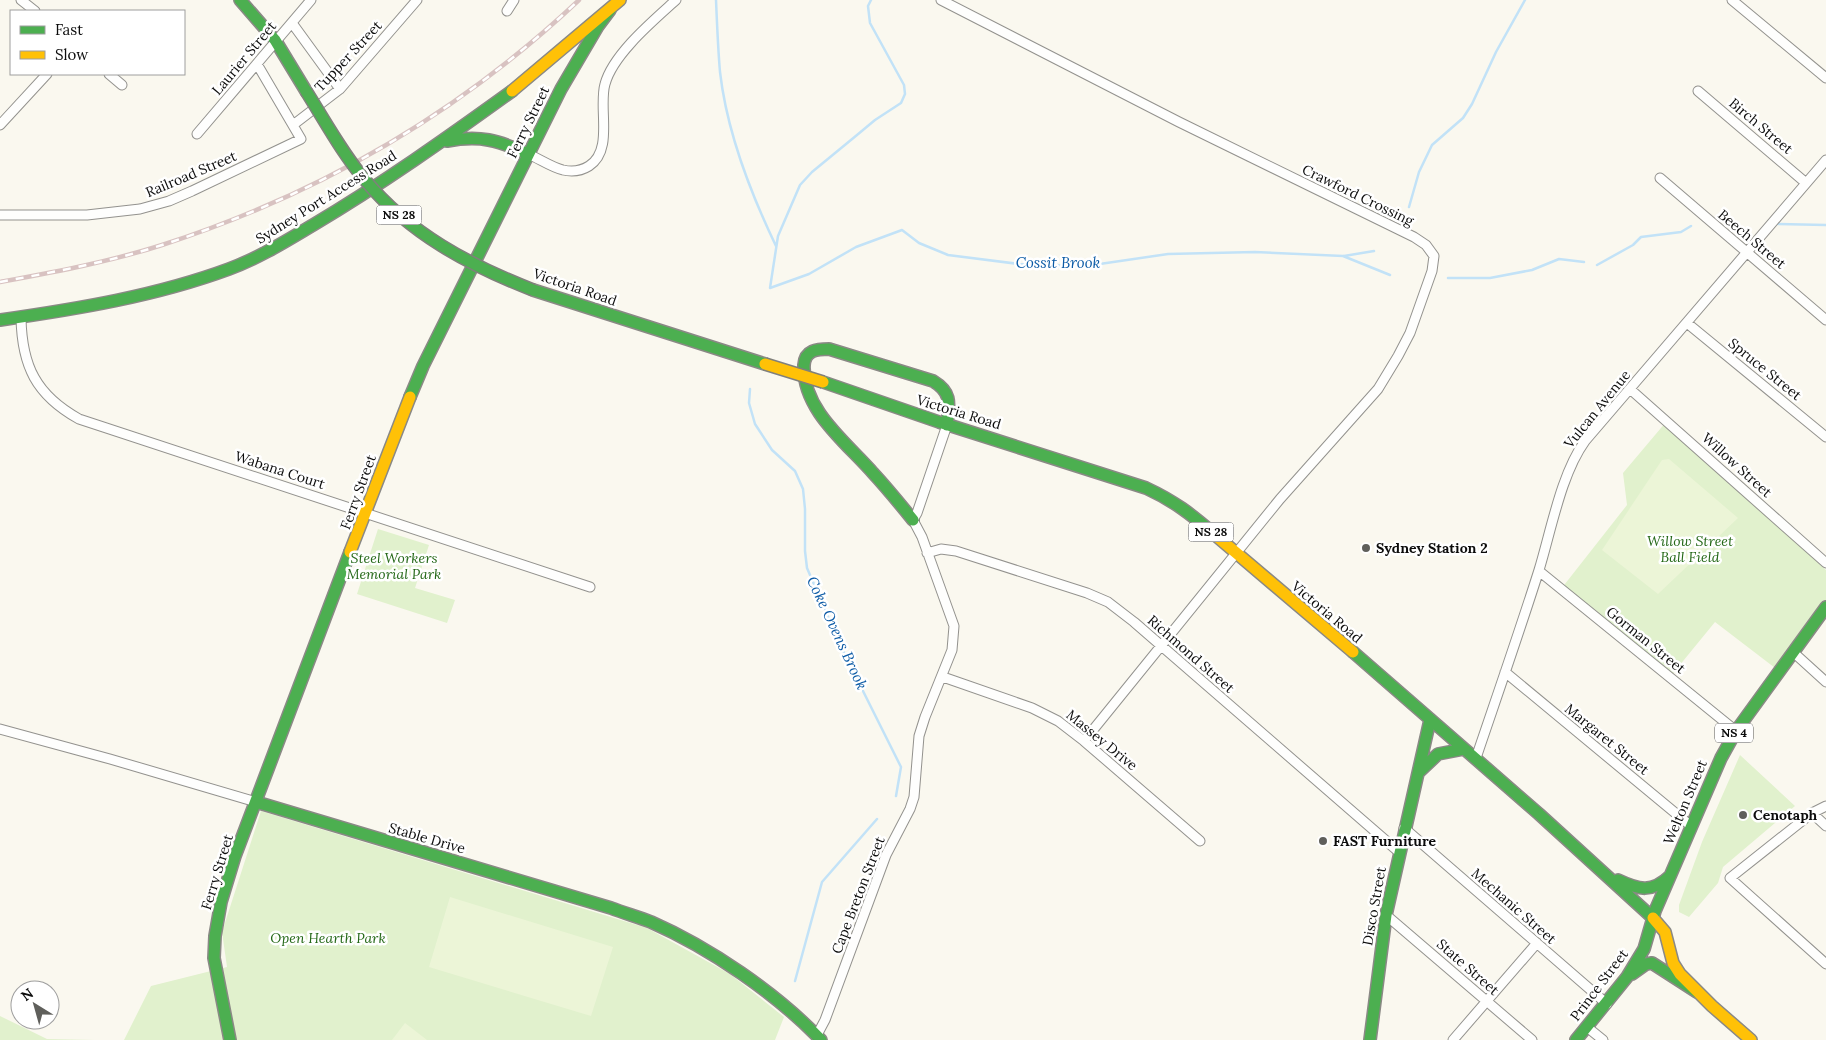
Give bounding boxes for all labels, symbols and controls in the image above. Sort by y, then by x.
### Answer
legend [10,10,185,75]
street label: Tupper Street [310,16,386,95]
street label: Laurier Street [208,17,280,99]
text: Fast [55,20,83,39]
text: Slow [55,45,88,64]
street label: Ferry Street [503,82,553,161]
street label: Birch Street [1725,94,1797,158]
street label: Sydney Port Access Road [252,146,400,248]
street label: Railroad Street [143,147,240,201]
street label: Crawford Crossing [1299,160,1417,230]
street label: Beech Street [1714,205,1790,273]
road number: NS 28 [376,206,422,224]
water label: Cossit Brook [1016,253,1100,272]
street label: Victoria Road [530,264,619,310]
street label: Spruce Street [1725,334,1806,404]
street label: Vulcan Avenue [1559,366,1634,453]
street label: Victoria Road [914,390,1003,433]
street label: Willow Street [1698,429,1776,501]
street label: Wabana Court [233,447,328,493]
street label: Ferry Street [336,452,380,532]
road number: NS 28 [1188,522,1234,542]
park label: Willow Street Ball Field [1647,532,1734,566]
place label: Sydney Station 2 [1376,539,1488,557]
marker: Sydney Station 2 [1360,542,1372,554]
park label: Steel Workers Memorial Park [347,549,441,583]
water label: Coke Ovens Brook [803,573,872,693]
street label: Victoria Road [1287,576,1366,647]
street label: Gorman Street [1603,603,1690,678]
street label: Richmond Street [1144,611,1239,697]
street label: Margaret Street [1561,700,1653,779]
street label: Massey Drive [1063,706,1142,775]
road number: NS 4 [1715,724,1753,742]
street label: Welton Street [1659,756,1711,847]
place label: Cenotaph [1753,806,1817,824]
marker: Cenotaph [1737,809,1749,821]
street label: Stable Drive [387,818,468,858]
street label: Ferry Street [197,831,237,912]
place label: FAST Furniture [1333,832,1437,850]
street label: Cape Breton Street [827,833,889,956]
marker: FAST Furniture [1317,835,1329,847]
street label: Mechanic Street [1468,864,1561,948]
street label: Disco Street [1358,865,1390,947]
park label: Open Hearth Park [270,929,386,947]
street label: State Street [1433,935,1503,999]
street label: Prince Street [1566,945,1632,1024]
north arrow [10,980,60,1030]
text: N [17,984,37,1005]

